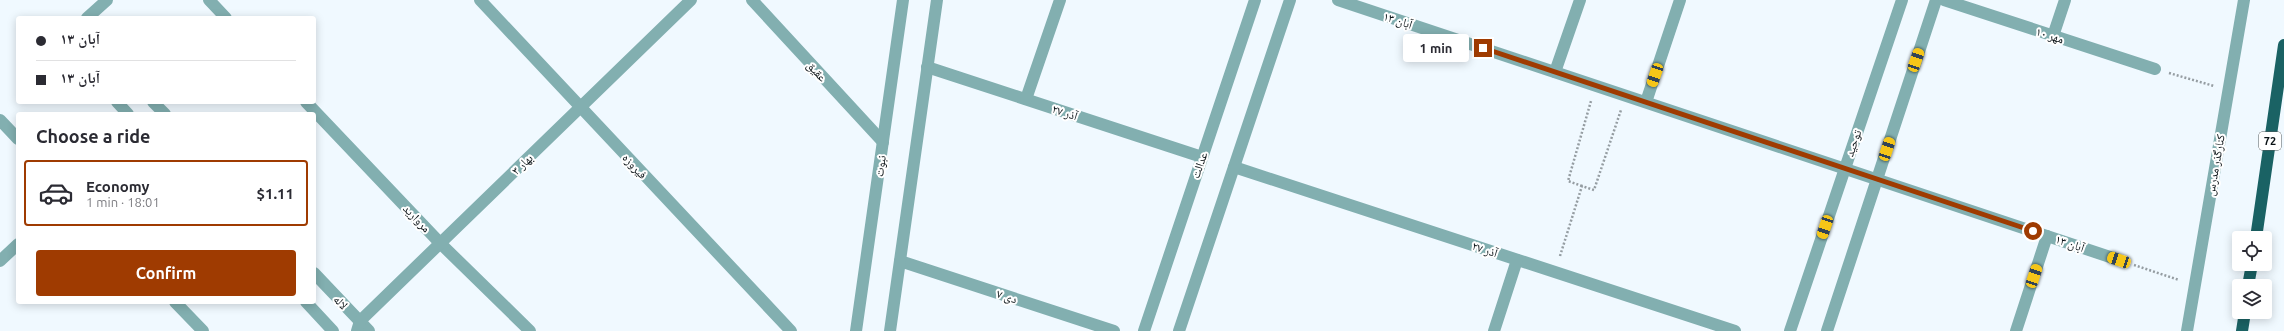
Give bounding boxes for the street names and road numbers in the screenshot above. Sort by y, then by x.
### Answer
street label: ۱۳ آبان [1381,9,1415,32]
street label: ۱۰ مهر [2034,24,2066,47]
street label: عقیق [804,58,830,85]
street label: ۲۷ آذر [1051,102,1080,122]
street label: توحید [1842,127,1865,158]
road number: 72 [2259,132,2281,150]
street label: کنارگذر مدرس [2203,133,2228,197]
street label: عدالت [1188,150,1210,180]
street label: بهار ۳ [509,151,536,178]
street label: فیروزه [619,151,650,182]
street label: نبوت [872,154,889,178]
street label: مروارید [400,202,433,235]
street label: ۱۳ آبان [2053,232,2087,256]
street label: ۲۷ آذر [1471,239,1500,259]
street label: ۷ دی [995,287,1019,306]
street label: لاله [331,292,351,312]

